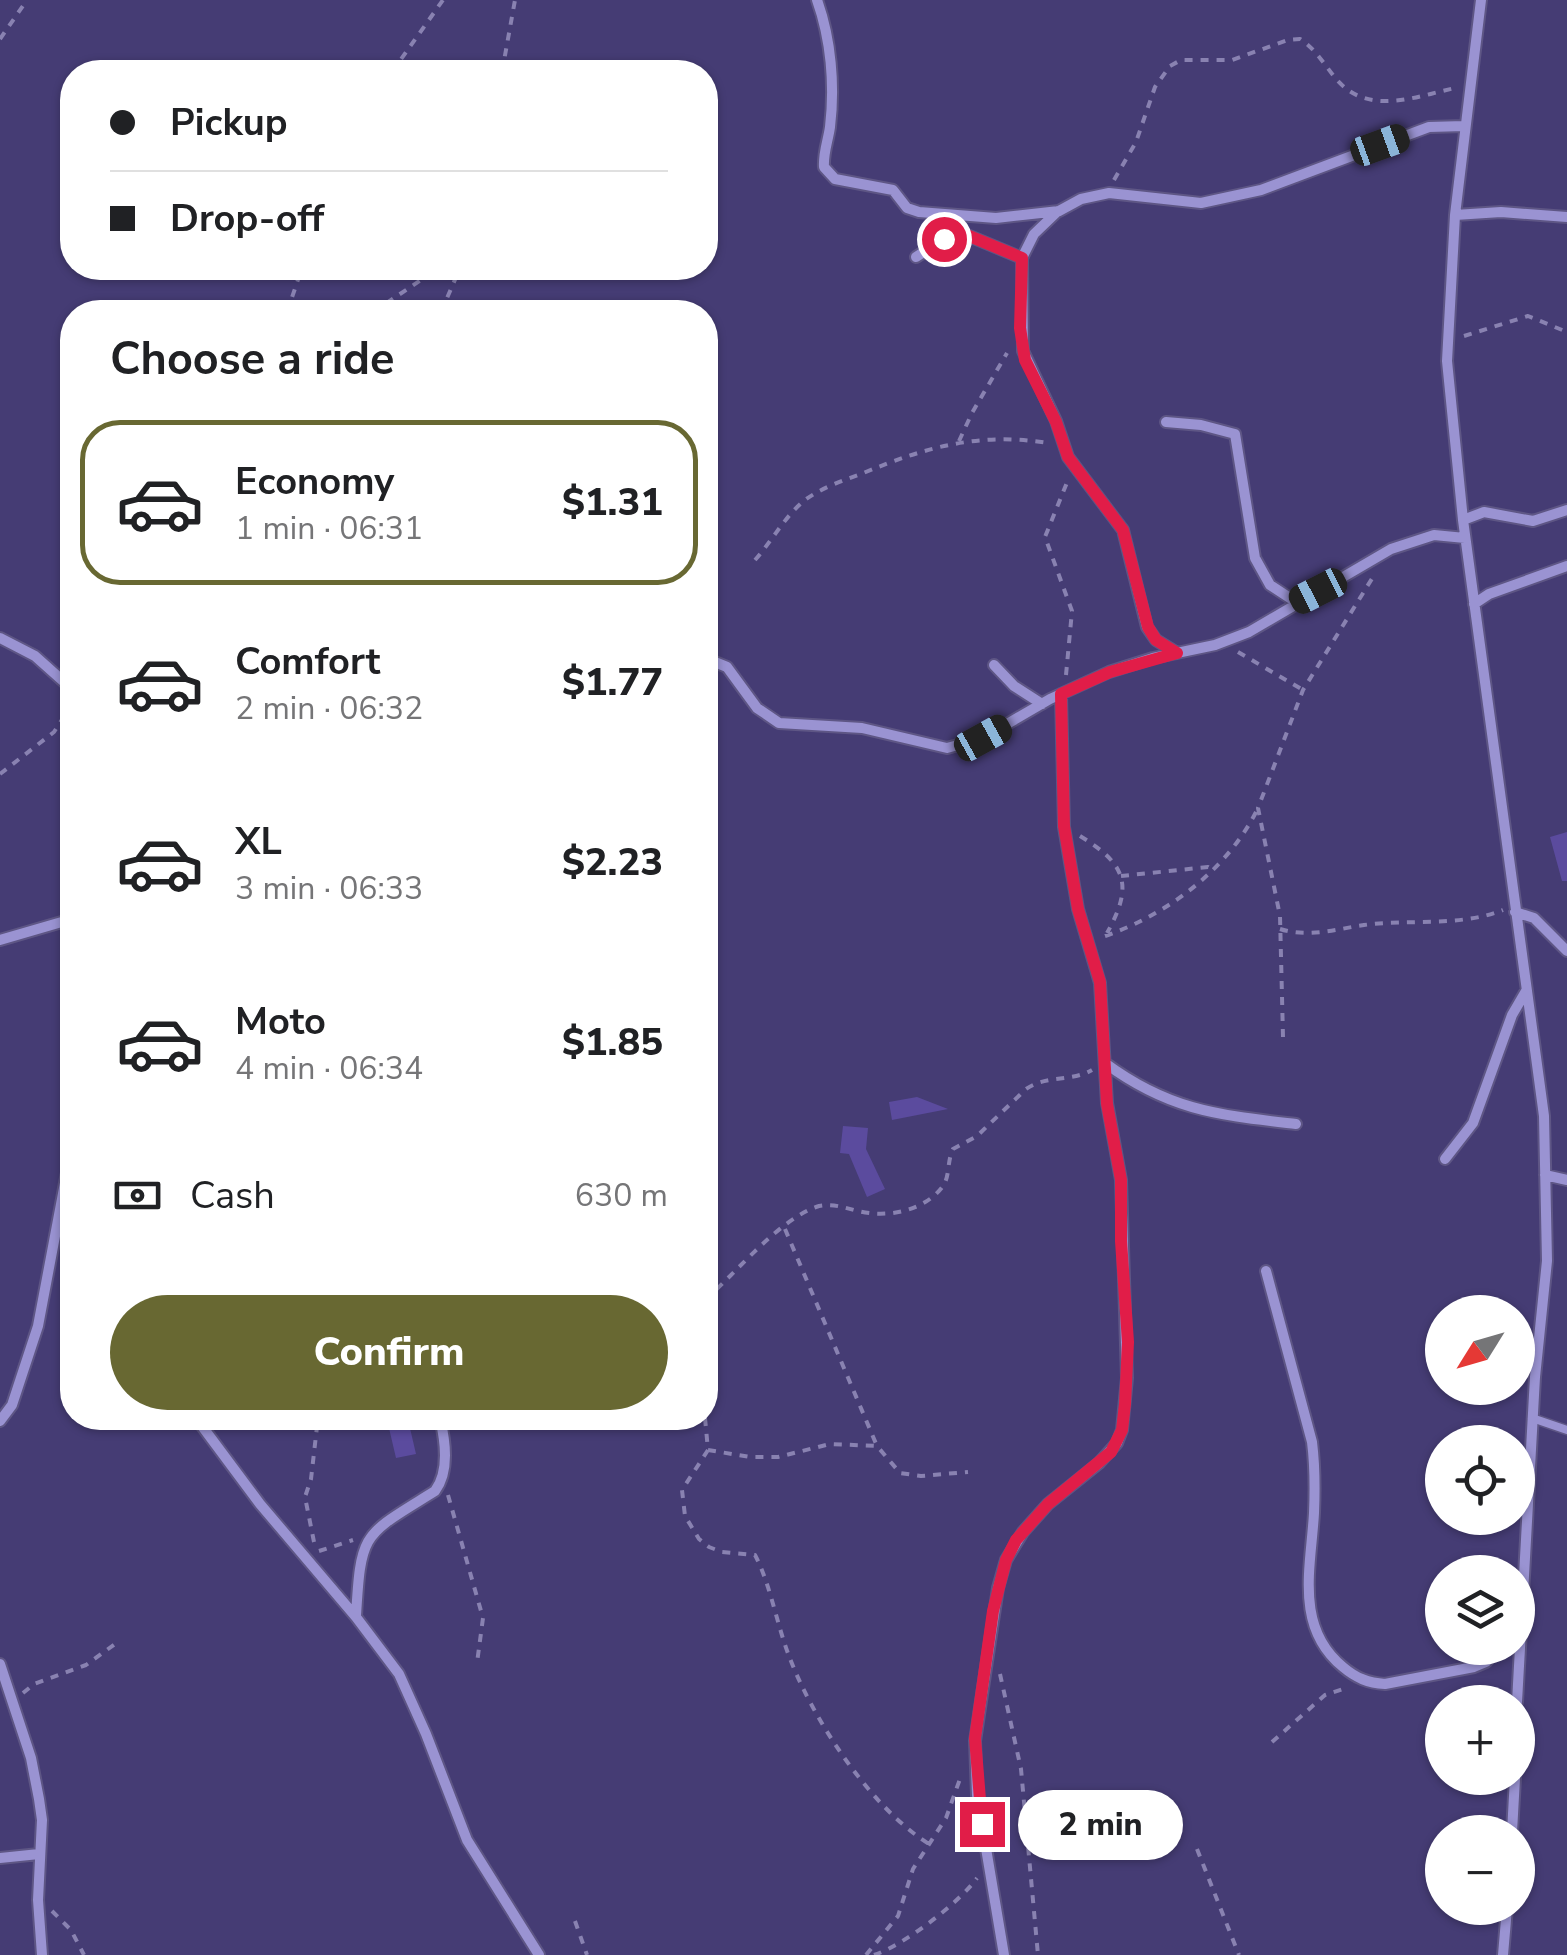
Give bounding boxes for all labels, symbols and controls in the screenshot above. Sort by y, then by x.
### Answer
text: Pickup [170,97,288,148]
car [1347,121,1413,169]
text: Drop-off [170,193,324,244]
route start [922,217,967,262]
text: Choose a ride [110,329,395,390]
text: Economy [235,456,394,507]
icon: car [115,458,205,548]
text: $1.31 [562,477,663,528]
text: 1 min · 06:31 [235,507,423,550]
car [1284,564,1352,618]
text: Comfort [235,636,380,687]
icon: car [115,638,205,728]
text: $1.77 [562,657,663,708]
text: 2 min · 06:32 [235,687,423,730]
car [949,710,1017,766]
text: XL [235,816,282,867]
icon: car [115,818,205,908]
text: $2.23 [562,837,663,888]
text: 3 min · 06:33 [235,867,423,910]
text: Moto [235,996,326,1047]
icon: car [115,998,205,1088]
text: $1.85 [562,1017,663,1068]
text: 4 min · 06:34 [235,1047,423,1090]
icon: cash [110,1168,165,1223]
text: Cash [190,1170,275,1221]
text: 630 m [575,1174,668,1217]
button: Confirm [110,1295,668,1410]
north arrow [1425,1295,1535,1405]
map controls [1425,1295,1535,1925]
button: locate [1425,1425,1535,1535]
button: layers [1425,1555,1535,1665]
button: + [1425,1685,1535,1795]
callout: 2 min [1017,1789,1182,1859]
route end [960,1802,1005,1847]
text: 2 min [1058,1803,1143,1846]
button: − [1425,1815,1535,1925]

